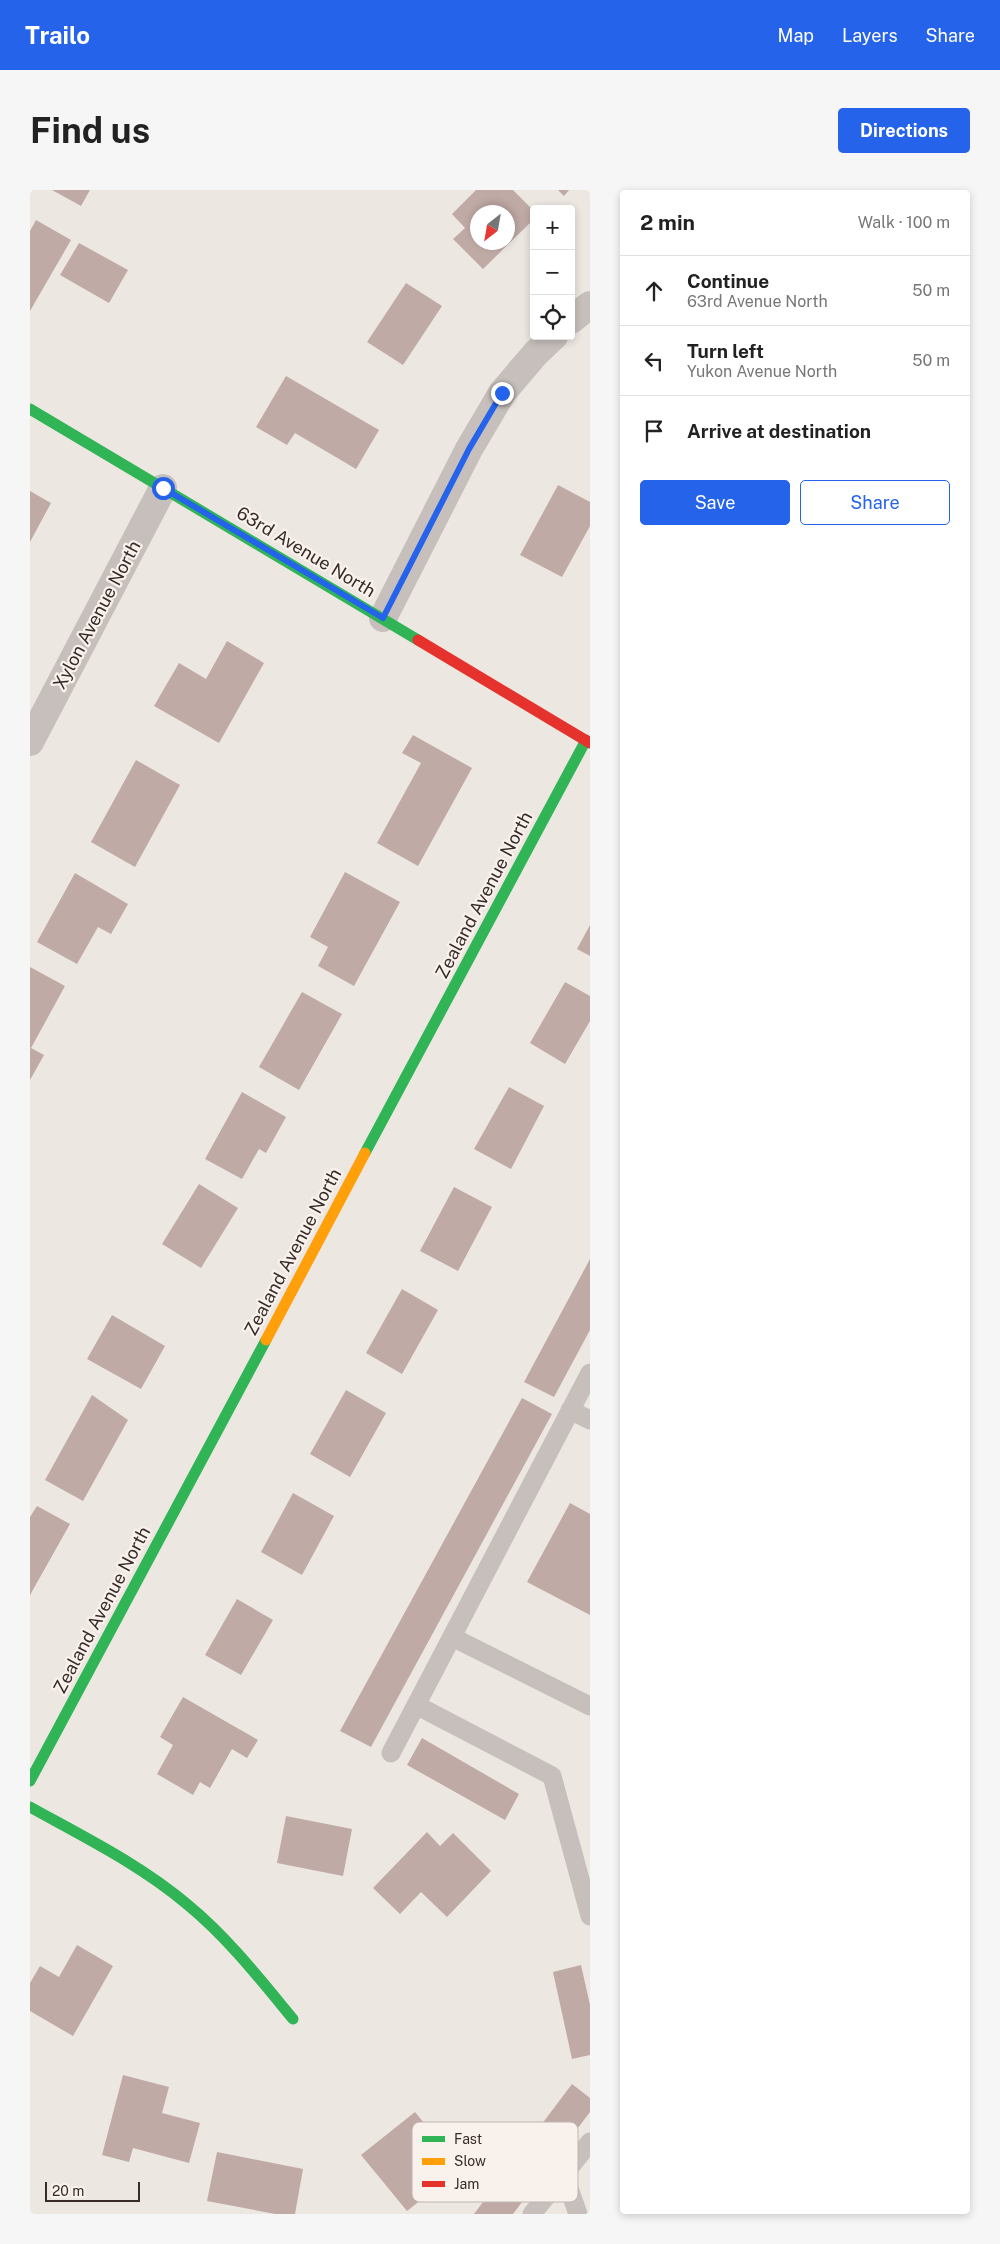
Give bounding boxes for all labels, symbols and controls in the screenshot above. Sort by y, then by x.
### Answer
text: Trailo [25,21,90,49]
text: Map [778,25,814,46]
text: Layers [842,25,898,46]
text: Share [926,25,975,46]
button: Directions [838,108,970,153]
text: Find us [30,110,150,151]
north arrow [470,205,515,250]
map controls [530,205,575,340]
button: + [530,205,575,250]
text: 2 min [640,210,695,235]
text: Walk · 100 m [858,213,950,232]
button: − [530,250,575,295]
text: Continue [687,270,769,292]
icon: ahead [640,277,668,305]
text: 50 m [912,281,950,300]
text: 63rd Avenue North [687,292,828,311]
button: locate [530,295,575,340]
text: Turn left [687,340,764,362]
icon: left [640,347,668,375]
text: 50 m [912,351,950,370]
text: Yukon Avenue North [687,362,837,381]
route end [491,382,514,405]
icon: arrive [640,417,668,445]
text: Arrive at destination [687,420,871,442]
route start [152,477,175,500]
button: Save [640,480,790,525]
button: Share [800,480,950,525]
street label: 63rd Avenue North [233,502,380,601]
street label: Xylon Avenue North [49,537,145,693]
street label: Zealand Avenue North [431,808,536,982]
street label: Zealand Avenue North [240,1165,345,1339]
street label: Zealand Avenue North [49,1523,154,1697]
legend [412,2122,578,2202]
text: Fast [454,2131,482,2147]
text: Slow [454,2153,486,2169]
text: Jam [454,2176,479,2192]
scale bar [45,2179,140,2202]
text: 20 m [52,2183,84,2199]

